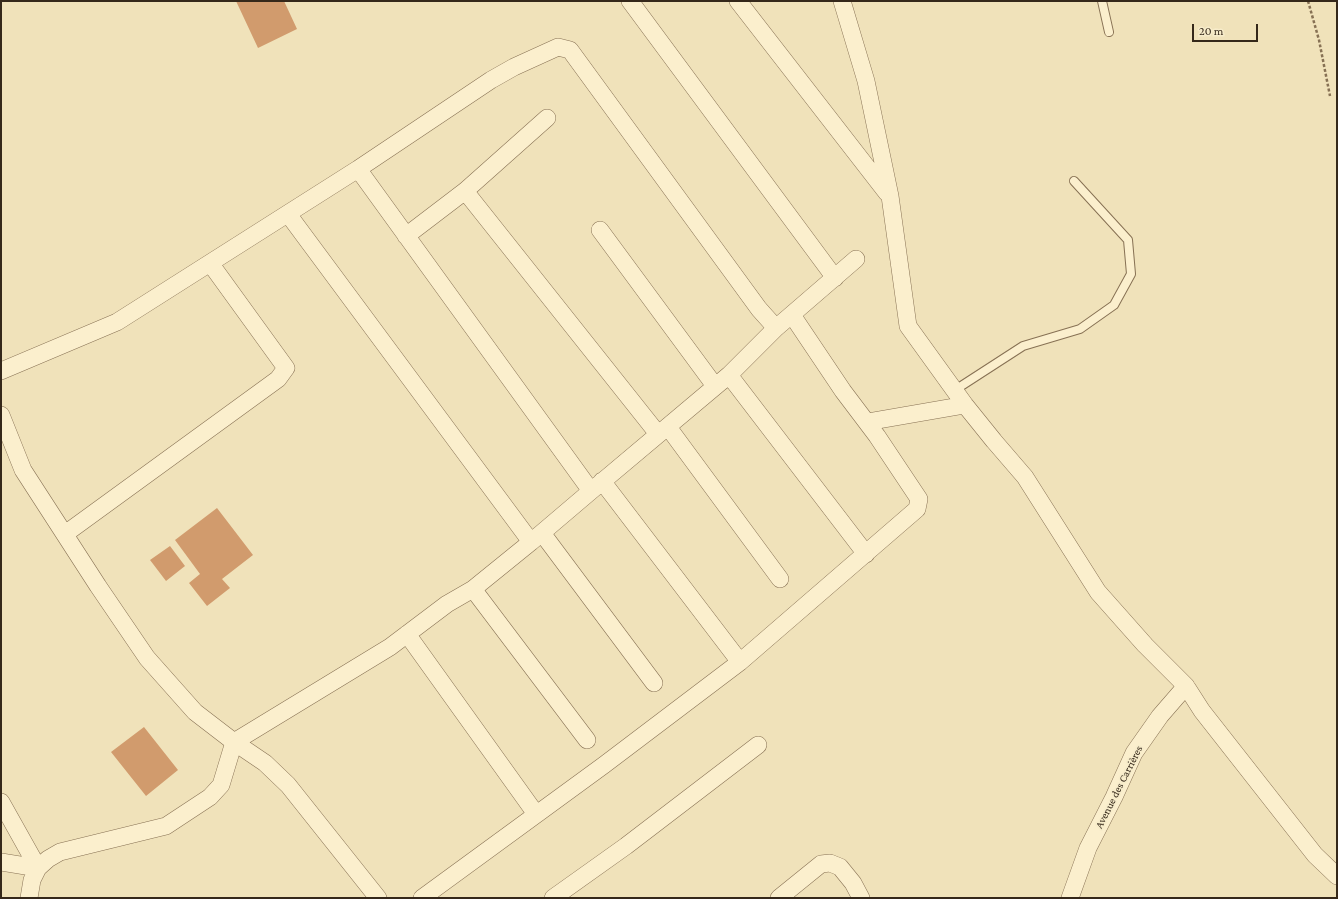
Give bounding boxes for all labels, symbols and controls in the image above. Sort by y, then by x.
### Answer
scale bar [1194,16,1260,42]
text: 20 m [1199,24,1223,38]
street label: Avenue des Carrières [1092,743,1146,831]

